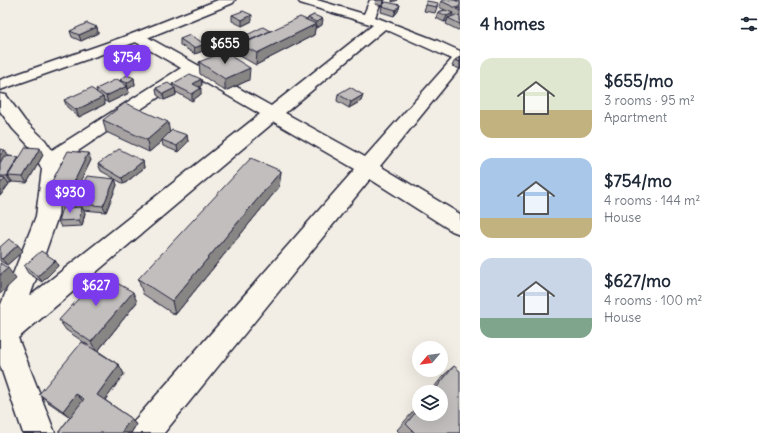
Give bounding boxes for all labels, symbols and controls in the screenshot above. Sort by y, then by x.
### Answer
text: 4 homes [480,13,545,35]
icon: filters [738,13,760,35]
pin: $655 [201,31,249,65]
text: $655 [210,35,240,52]
pin: $754 [103,45,151,79]
text: $754 [113,49,141,66]
text: $655/mo [604,70,673,92]
icon: home [512,74,560,122]
text: 3 rooms · 95 m² [604,92,695,109]
text: Apartment [604,109,667,126]
text: $754/mo [604,170,672,192]
icon: home [512,174,560,222]
pin: $930 [46,180,94,214]
text: $930 [55,184,85,201]
text: 4 rooms · 144 m² [604,192,700,209]
text: House [604,209,641,226]
text: $627/mo [604,270,671,292]
pin: $627 [72,273,120,307]
icon: home [512,274,560,322]
text: $627 [82,277,110,294]
text: 4 rooms · 100 m² [604,292,702,309]
text: House [604,309,641,326]
north arrow [412,341,448,377]
map controls [412,341,448,421]
button: layers [412,385,448,421]

